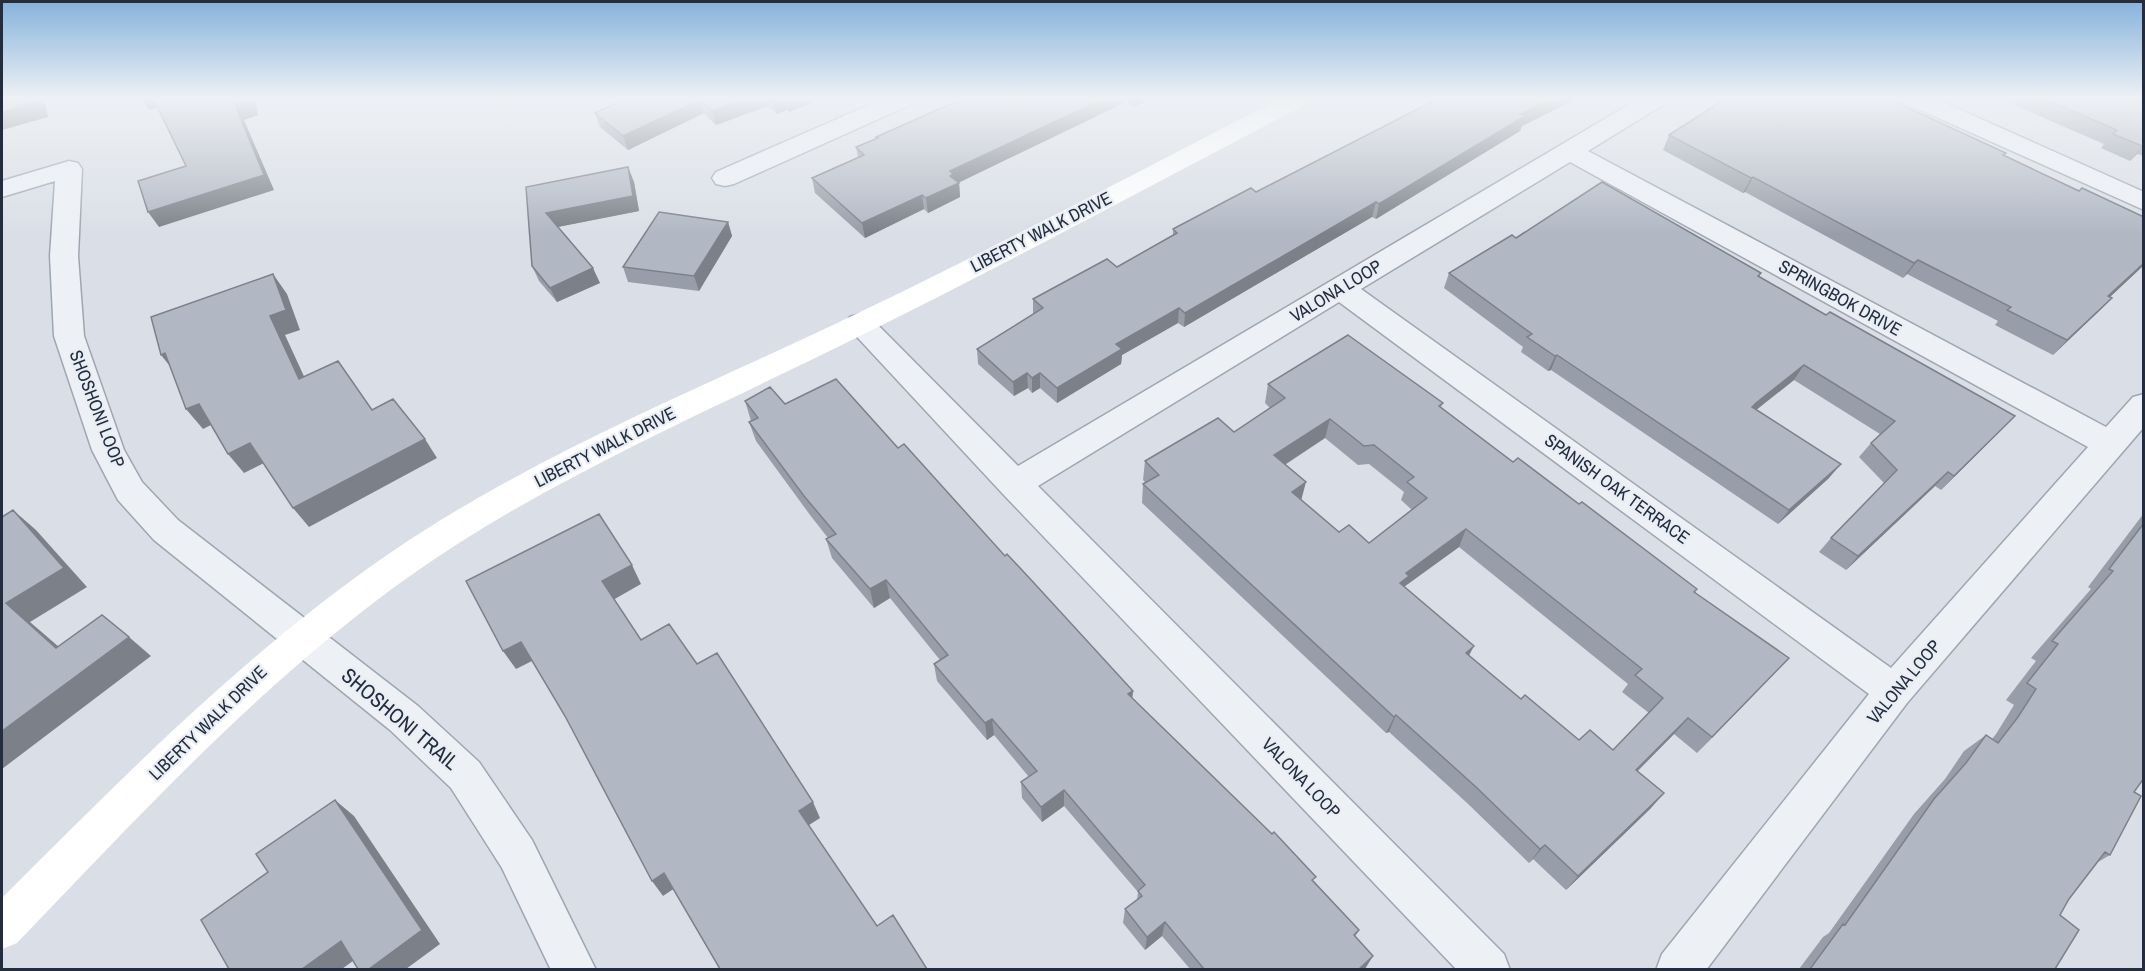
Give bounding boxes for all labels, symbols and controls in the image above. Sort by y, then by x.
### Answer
street label: LIBERTY WALK DRIVE [966,185,1116,278]
street label: VALONA LOOP [1285,253,1387,328]
street label: SPRINGBOK DRIVE [1774,253,1906,342]
street label: SHOSHONI LOOP [64,347,131,471]
street label: LIBERTY WALK DRIVE [530,400,680,493]
street label: SPANISH OAK TERRACE [1540,428,1695,550]
street label: VALONA LOOP [1861,634,1946,729]
street label: LIBERTY WALK DRIVE [143,660,272,786]
street label: SHOSHONI TRAIL [335,661,466,777]
street label: VALONA LOOP [1257,732,1346,824]

